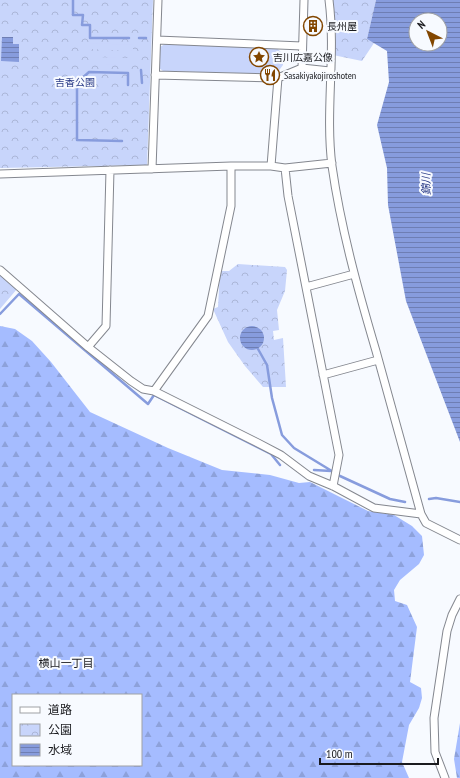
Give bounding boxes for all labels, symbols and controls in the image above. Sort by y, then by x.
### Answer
north arrow [408,12,448,52]
building icon: 長州屋 [302,15,324,37]
text: N [414,17,428,32]
place label: 長州屋 [327,20,357,33]
place icon: 吉川広嘉公像 [248,46,270,68]
place label: 吉川広嘉公像 [273,51,333,64]
restaurant icon: Sasakiyakojiroshoten [259,64,281,86]
place label: Sasakiyakojiroshoten [284,69,356,82]
park label: 吉香公園 [55,76,95,89]
water label: 錦川 [419,172,433,195]
district label: 横山一丁目 [39,656,94,670]
legend [12,694,142,766]
text: 道路 [48,702,72,717]
text: 公園 [48,722,72,737]
scale bar [320,740,438,766]
text: 水域 [48,742,72,757]
text: 100 m [326,746,353,761]

